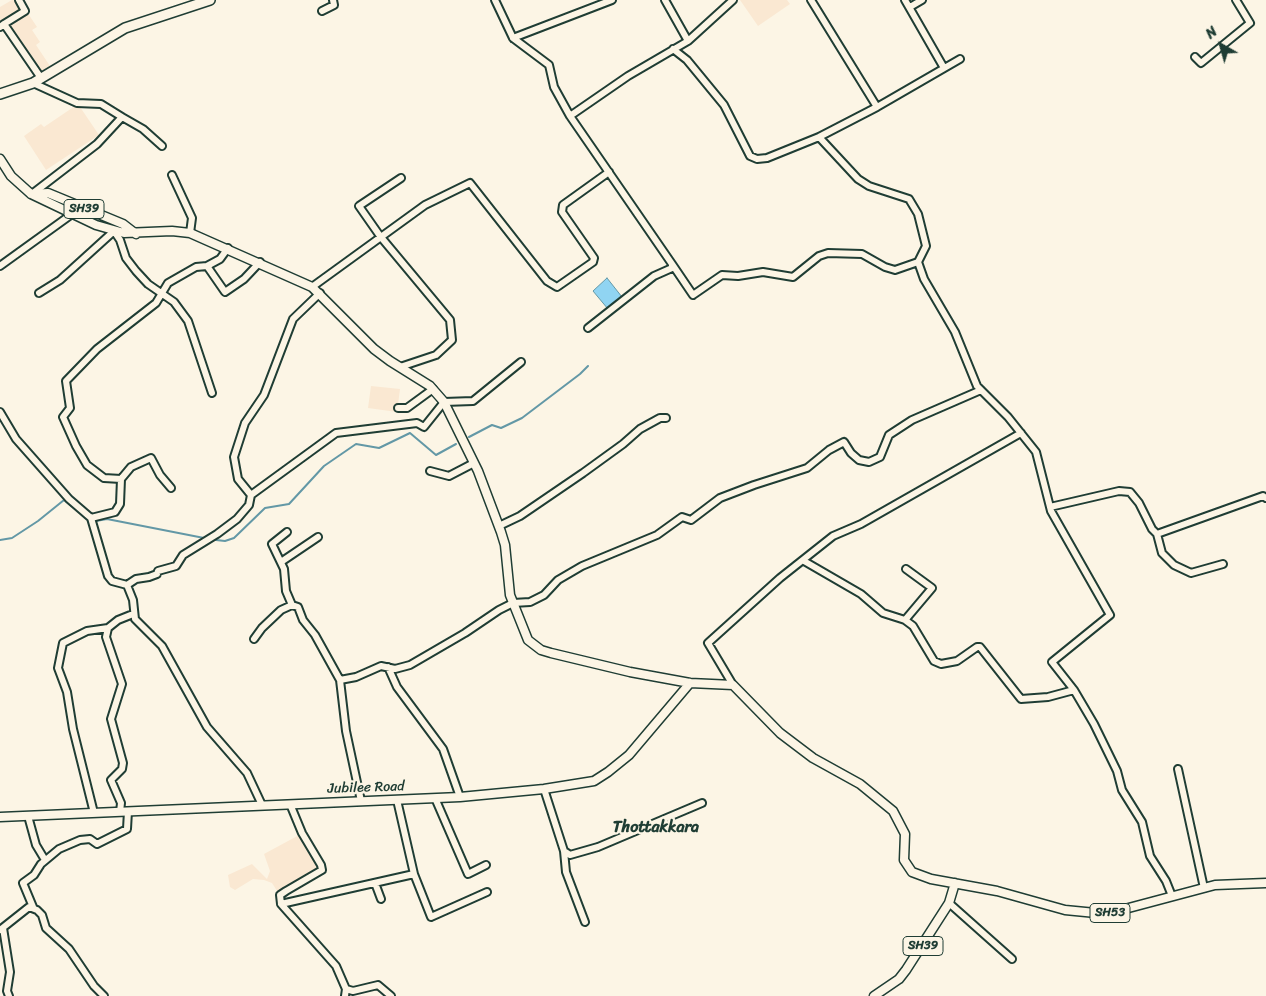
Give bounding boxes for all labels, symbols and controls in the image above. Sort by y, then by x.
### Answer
north arrow [1196,20,1246,70]
text: N [1200,20,1223,46]
road number: SH39 [64,200,104,218]
street label: Jubilee Road [327,778,405,798]
district label: Thottakkara [613,818,699,838]
road number: SH53 [1090,904,1130,922]
road number: SH39 [903,936,943,956]

